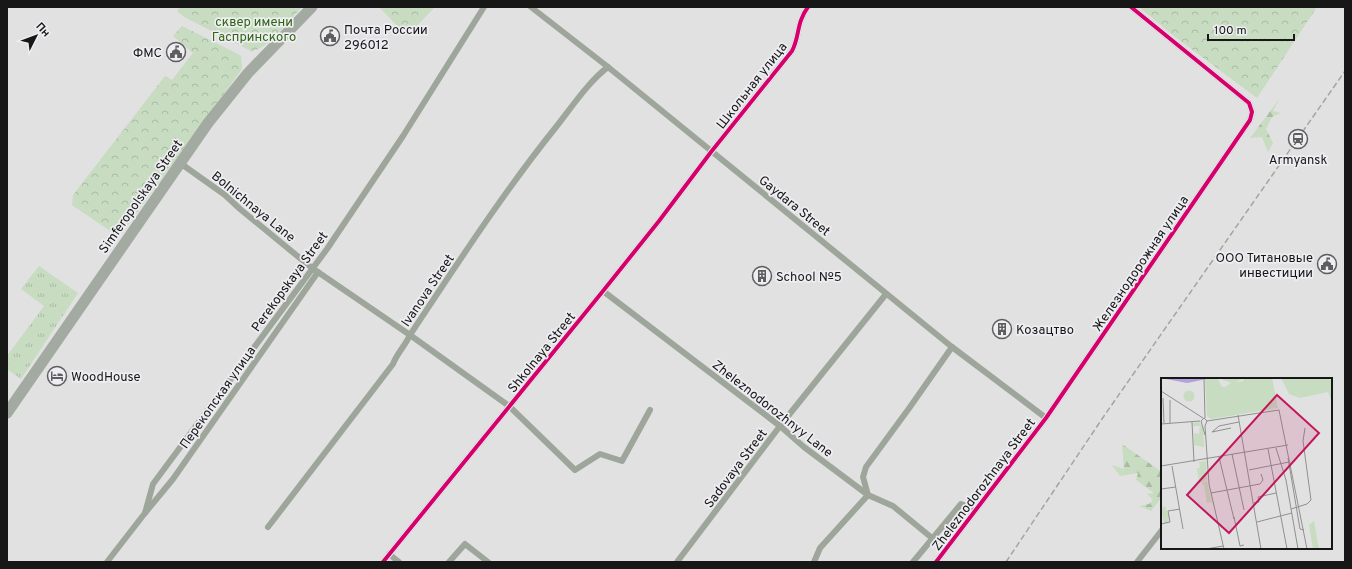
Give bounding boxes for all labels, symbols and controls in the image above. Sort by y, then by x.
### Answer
park label: сквер имени Гаспринского [212,15,296,46]
north arrow [16,16,56,56]
scale bar [1208,16,1294,42]
text: Пн [33,20,53,40]
place label: Почта России 296012 [344,23,428,54]
text: 100 m [1214,23,1247,39]
public building icon: Почта России 296012 [319,25,341,47]
street label: Школьная улица [714,40,791,133]
public building icon: ФМС [165,41,187,63]
place label: ФМС [133,46,162,62]
station icon: Armyansk [1287,128,1309,150]
street label: Simferopolskaya Street [96,137,187,257]
place label: Armyansk [1269,153,1327,169]
street label: Bolnichnaya Lane [208,169,298,246]
street label: Gaydara Street [755,173,833,240]
street label: Железнодорожная улица [1090,193,1193,335]
street label: Perekopskaya Street [249,229,332,335]
place label: ООО Титановые инвестиции [1215,251,1313,282]
street label: Ivanova Street [399,252,459,330]
public building icon: ООО Титановые инвестиции [1316,253,1338,275]
building icon: School №5 [751,265,773,287]
place label: School №5 [776,270,842,286]
street label: Shkolnaya Street [505,310,580,397]
building icon: Козацтво [991,318,1013,340]
place label: Козацтво [1016,323,1074,339]
street label: Перекопская улица [177,344,260,452]
street label: Zheleznodorozhnyy Lane [708,358,835,462]
hotel icon: WoodHouse [46,365,68,387]
place label: WoodHouse [71,370,141,386]
inset map [1161,378,1332,549]
street label: Zheleznodorozhnaya Street [930,416,1040,555]
street label: Sadovaya Street [702,426,772,512]

